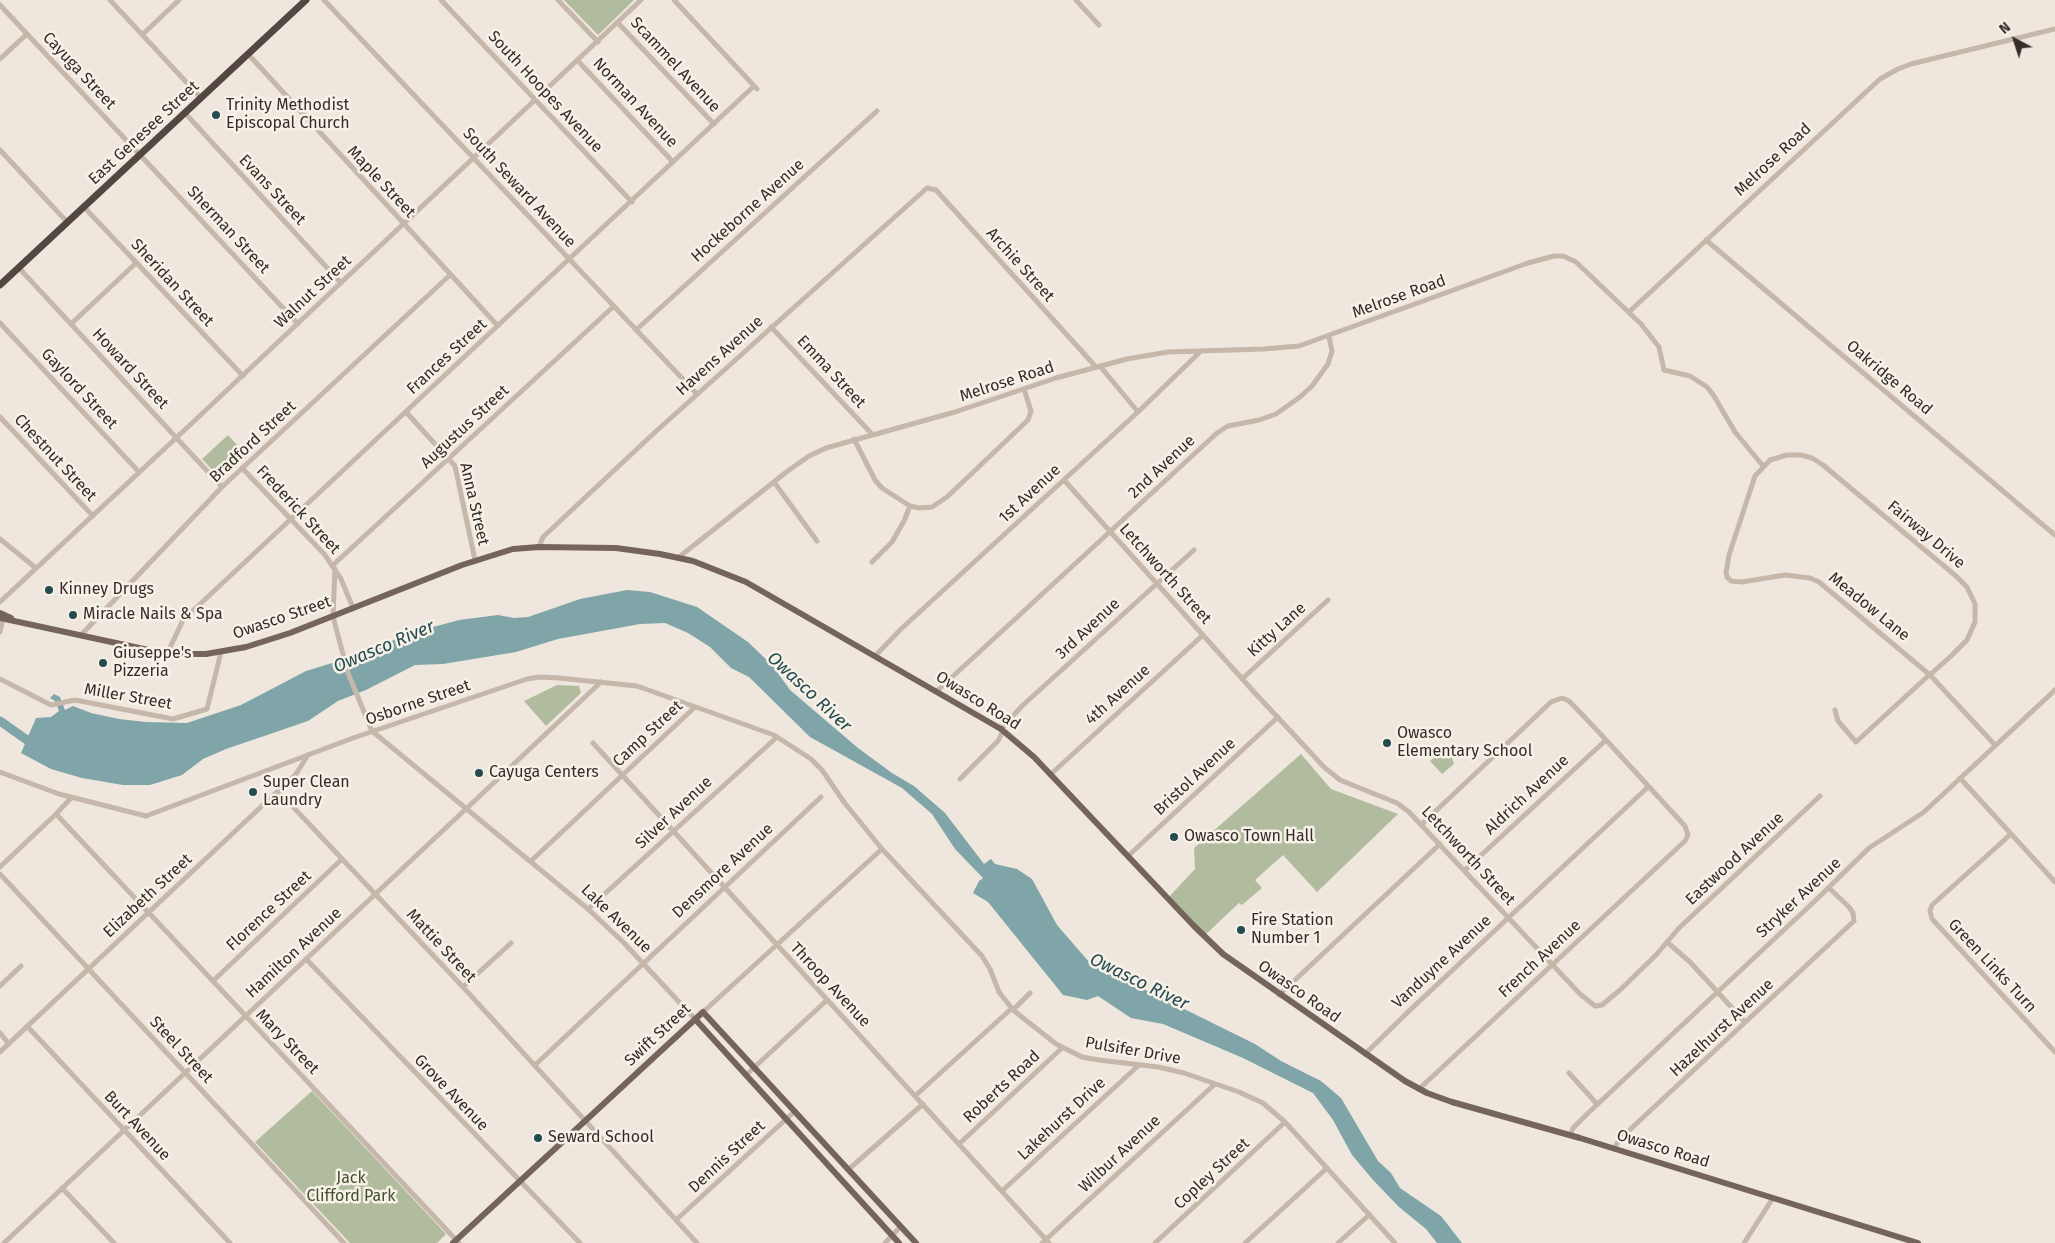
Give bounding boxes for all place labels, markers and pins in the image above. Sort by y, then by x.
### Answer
place label: Trinity Methodist Episcopal Church [226,96,350,134]
marker: Trinity Methodist Episcopal Church [210,109,222,121]
place label: Kinney Drugs [59,580,154,600]
marker: Kinney Drugs [43,584,55,596]
place label: Miracle Nails & Spa [83,605,223,625]
marker: Miracle Nails & Spa [67,609,79,621]
place label: Giuseppe's Pizzeria [113,644,191,682]
marker: Giuseppe's Pizzeria [97,657,109,669]
place label: Owasco Elementary School [1397,724,1532,762]
marker: Owasco Elementary School [1381,737,1393,749]
place label: Cayuga Centers [489,763,599,783]
marker: Cayuga Centers [473,767,485,779]
place label: Super Clean Laundry [263,773,350,811]
marker: Super Clean Laundry [247,786,259,798]
place label: Owasco Town Hall [1184,827,1314,847]
marker: Owasco Town Hall [1168,831,1180,843]
place label: Fire Station Number 1 [1251,911,1334,949]
marker: Fire Station Number 1 [1235,924,1247,936]
place label: Seward School [548,1128,654,1148]
marker: Seward School [532,1132,544,1144]

